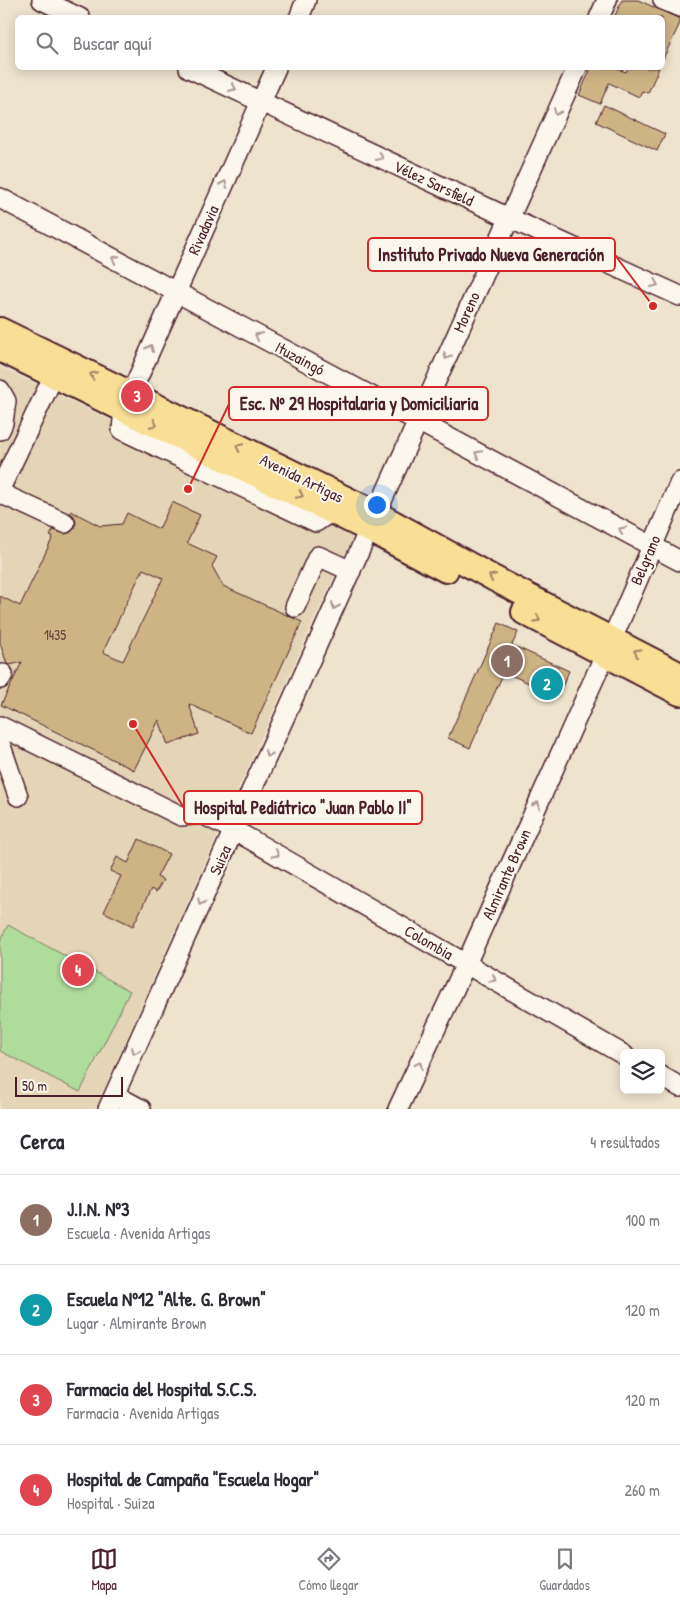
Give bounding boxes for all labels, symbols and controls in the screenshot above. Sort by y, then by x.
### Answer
search box [15,15,665,70]
icon: search [33,29,61,57]
text: Buscar aquí [73,30,152,56]
one-way arrow [228,82,237,92]
one-way arrow [553,107,563,116]
one-way arrow [375,151,384,161]
street label: Vélez Sarsfield [391,155,477,211]
one-way arrow [218,180,229,189]
street label: Rivadavia [182,202,224,258]
callout: Instituto Privado Nueva Generación [368,238,615,271]
text: Instituto Privado Nueva Generación [378,242,604,267]
one-way arrow [111,255,120,265]
one-way arrow [649,278,658,288]
street label: Moreno [447,288,485,336]
one-way arrow [254,332,263,342]
street label: Ituzaingó [271,336,329,380]
one-way arrow [144,344,155,353]
one-way arrow [442,351,453,360]
one-way arrow [89,371,98,381]
pin: 3 [121,377,153,415]
callout: Esc. Nº 29 Hospitalaria y Domiciliaria [229,387,488,420]
text: Esc. Nº 29 Hospitalaria y Domiciliaria [240,391,479,417]
one-way arrow [149,418,158,428]
one-way arrow [235,442,244,453]
street label: Avenida Artigas [257,448,347,508]
one-way arrow [474,450,483,460]
one-way arrow [295,489,304,500]
your location [364,492,390,518]
one-way arrow [618,526,627,536]
street label: Belgrano [625,531,665,588]
one-way arrow [489,573,498,583]
one-way arrow [331,601,342,610]
one-way arrow [532,613,541,623]
house number: 1435 [44,625,66,644]
pin: 1 [491,642,523,680]
one-way arrow [633,648,642,658]
pin: 2 [531,665,563,703]
one-way arrow [264,749,274,758]
callout: Hospital Pediátrico "Juan Pablo II" [184,791,422,824]
text: Hospital Pediátrico "Juan Pablo II" [194,795,412,821]
one-way arrow [531,801,542,810]
street label: Almirante Brown [476,825,536,923]
street label: Suiza [204,842,236,878]
one-way arrow [271,848,280,858]
one-way arrow [197,897,208,906]
street label: Colombia [400,919,458,965]
pin: 4 [62,951,94,989]
one-way arrow [487,972,496,982]
one-way arrow [130,1046,141,1055]
map controls [620,1049,665,1094]
button: layers [620,1049,665,1094]
one-way arrow [413,1061,423,1070]
scale bar [15,1074,122,1097]
text: 50 m [22,1076,47,1095]
text: Cerca [20,1127,64,1156]
text: 4 resultados [590,1131,660,1153]
text: J.I.N. Nº3 [67,1196,129,1222]
text: 1 [33,1209,39,1231]
text: 100 m [625,1209,660,1231]
text: Escuela · Avenida Artigas [67,1222,211,1244]
text: Escuela Nº12 "Alte. G. Brown" [67,1286,266,1312]
text: 2 [32,1299,40,1321]
text: 120 m [625,1299,660,1321]
text: Lugar · Almirante Brown [67,1312,207,1334]
text: Farmacia del Hospital S.C.S. [67,1376,257,1402]
text: 3 [32,1389,40,1411]
text: 120 m [625,1389,660,1411]
text: Farmacia · Avenida Artigas [67,1402,219,1424]
text: Hospital de Campaña "Escuela Hogar" [67,1466,319,1492]
text: 4 [33,1479,39,1501]
text: 260 m [624,1479,660,1501]
text: Hospital · Suiza [67,1492,155,1514]
tab: Mapa [90,1545,118,1594]
tab: Cómo llegar [298,1545,359,1594]
tab: Guardados [539,1545,590,1594]

